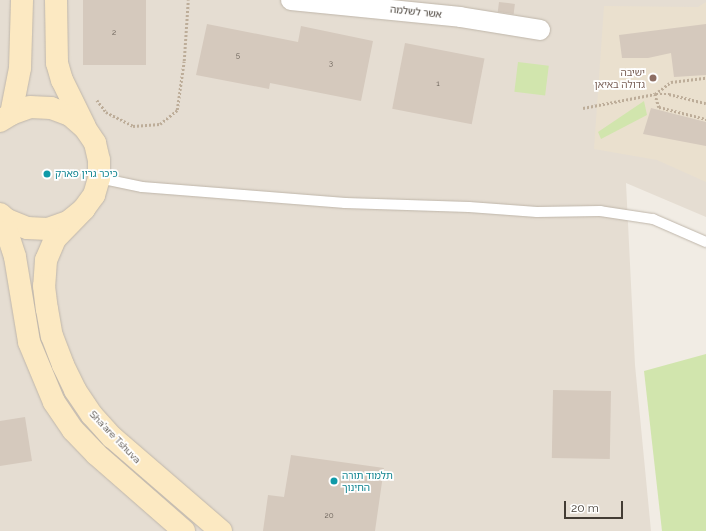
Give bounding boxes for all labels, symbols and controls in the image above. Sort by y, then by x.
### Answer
street label: אשר לשלמה [390,3,442,21]
house number: 2 [112,28,116,38]
house number: 5 [236,51,240,61]
house number: 3 [329,59,333,69]
place label: ישיבה גדולה באיאן [594,66,645,90]
marker: ישיבה גדולה באיאן [648,73,658,83]
house number: 1 [436,79,440,89]
place label: כיכר גרין פארק [55,168,118,180]
marker: כיכר גרין פארק [42,169,52,179]
street label: Sha'are Tshuva [87,408,143,466]
place label: תלמוד תורה החינוך [342,469,393,492]
marker: תלמוד תורה החינוך [329,476,339,486]
scale bar [566,493,625,519]
text: 20 m [571,501,599,515]
house number: 20 [324,511,334,521]

